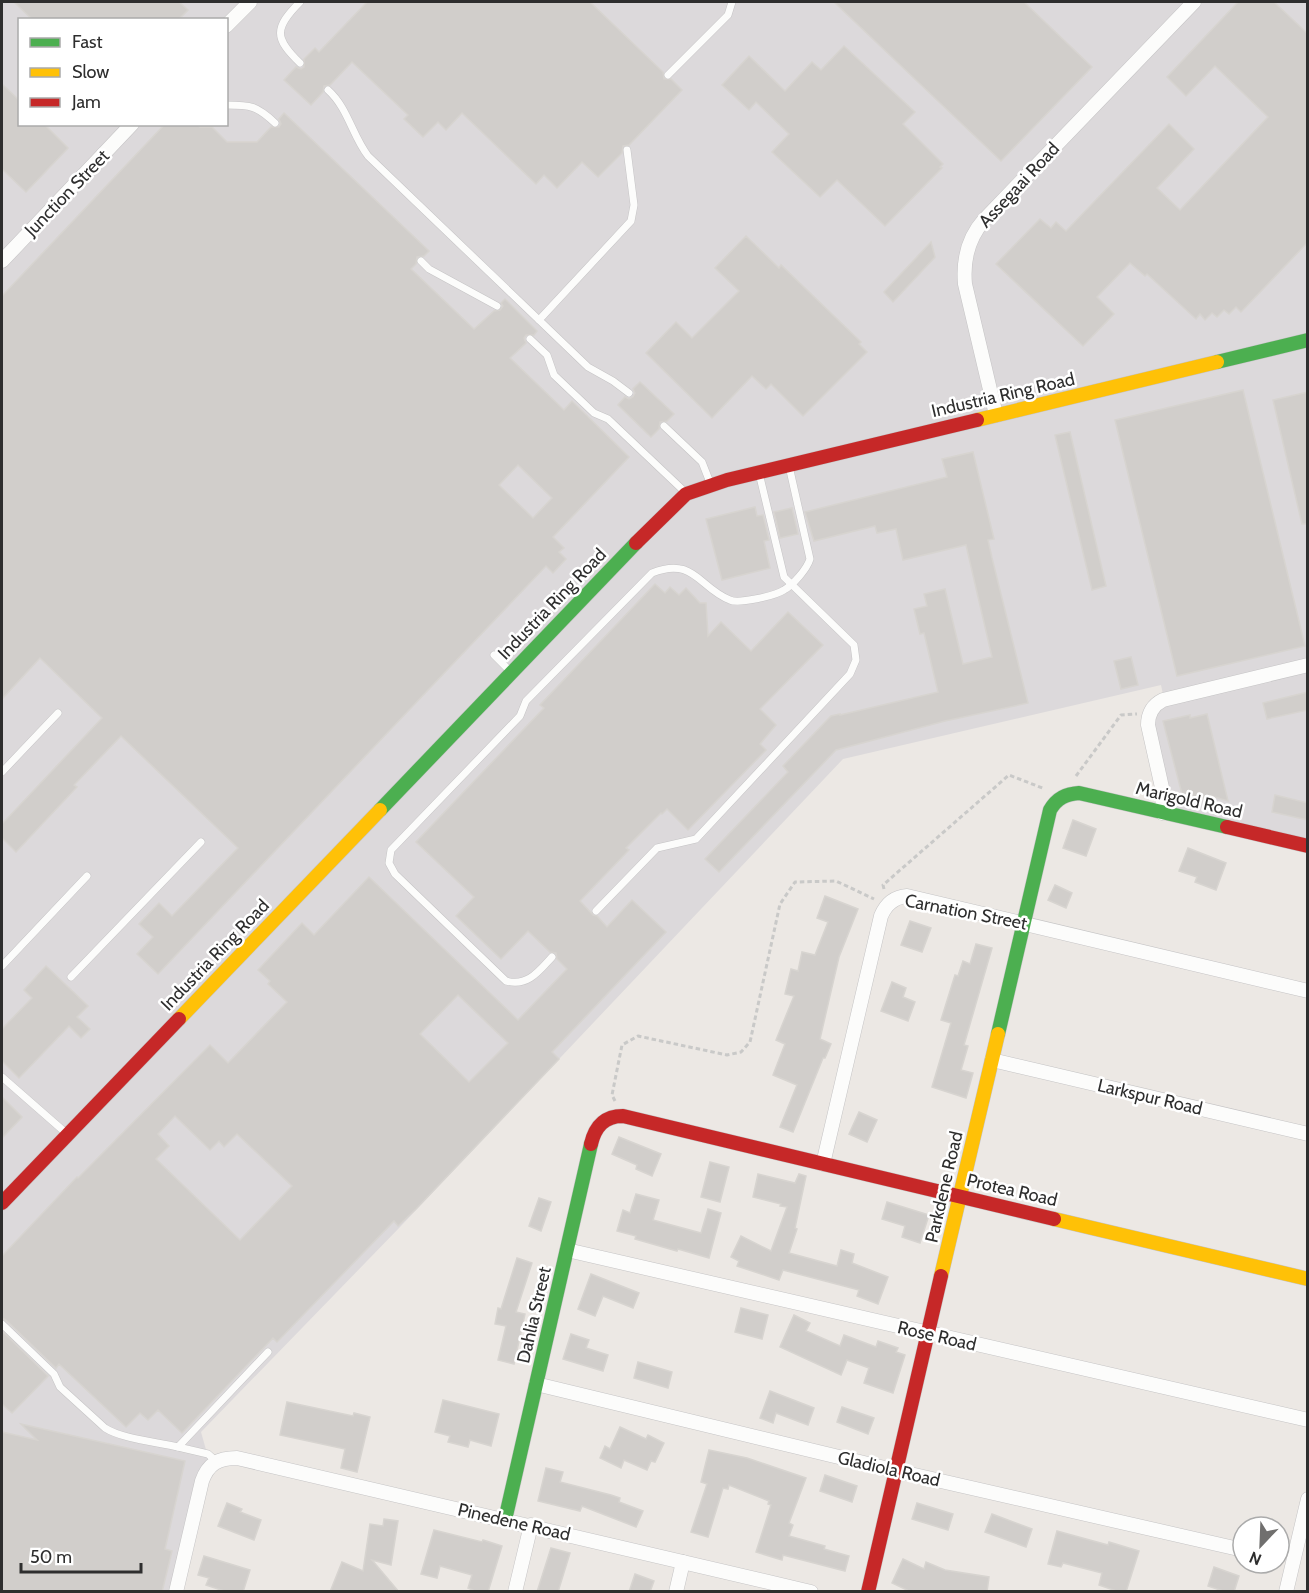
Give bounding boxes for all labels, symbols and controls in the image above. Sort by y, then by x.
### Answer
legend [18,18,228,126]
text: Fast [72,31,103,53]
text: Slow [72,61,109,83]
text: Jam [71,91,101,113]
street label: Assegaai Road [974,138,1064,232]
street label: Junction Street [19,145,114,242]
street label: Industria Ring Road [929,368,1077,422]
street label: Industria Ring Road [493,544,611,664]
street label: Marigold Road [1134,777,1244,823]
street label: Carnation Street [903,889,1029,935]
street label: Industria Ring Road [156,895,274,1015]
street label: Larkspur Road [1095,1074,1205,1120]
street label: Parkdene Road [921,1129,967,1245]
street label: Protea Road [965,1169,1059,1211]
street label: Dahlia Street [512,1265,556,1365]
street label: Rose Road [895,1316,979,1356]
street label: Gladiola Road [836,1447,942,1491]
street label: Pinedene Road [456,1498,572,1546]
north arrow [1231,1515,1291,1575]
scale bar [21,1536,141,1574]
text: 50 m [30,1546,72,1568]
text: N [1246,1547,1264,1569]

